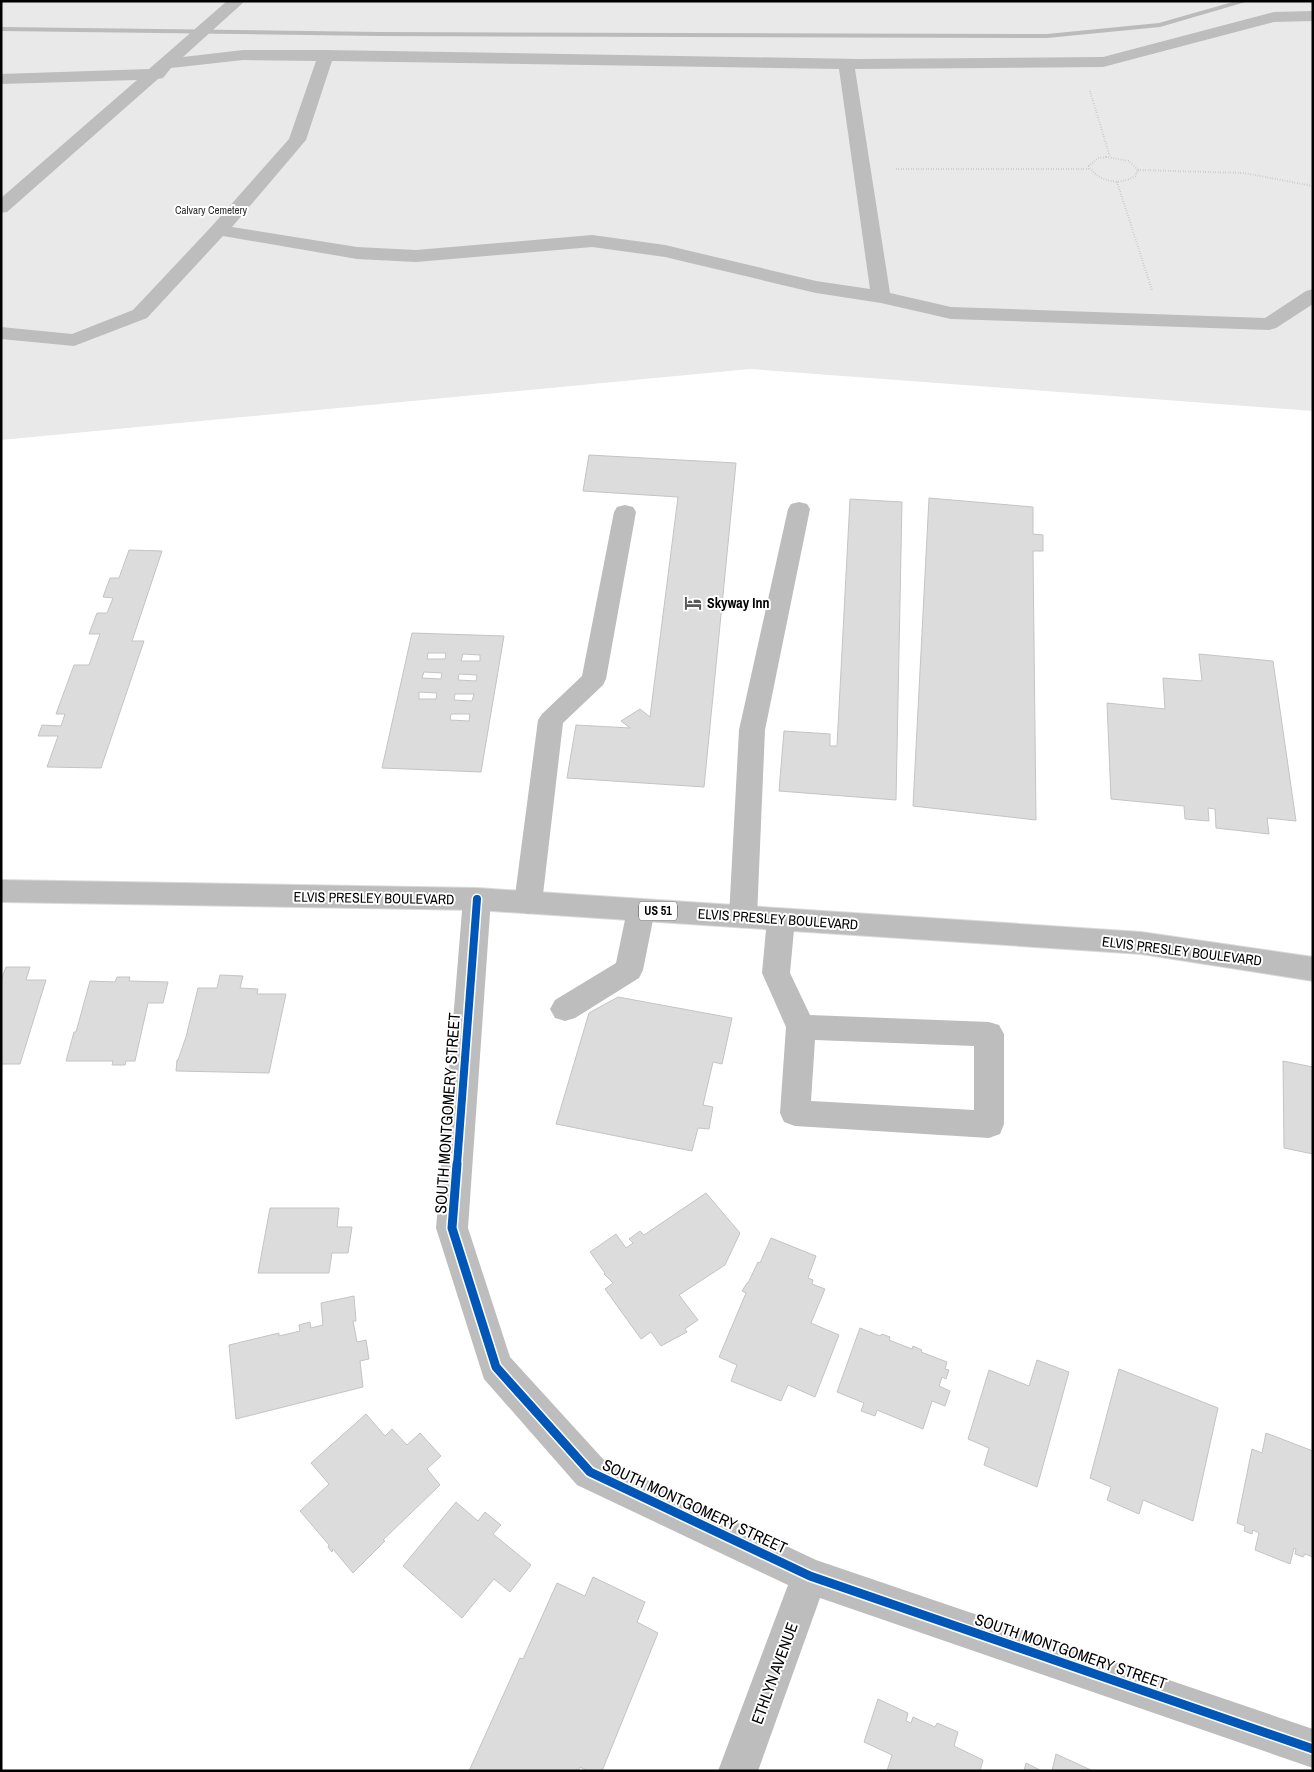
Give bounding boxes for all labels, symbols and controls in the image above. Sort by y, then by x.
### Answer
park label: Calvary Cemetery [175,203,248,217]
hotel icon: Skyway Inn [683,593,703,613]
place label: Skyway Inn [707,594,770,612]
street label: ELVIS PRESLEY BOULEVARD [293,888,455,908]
road number: US 51 [639,901,677,920]
street label: ELVIS PRESLEY BOULEVARD [697,904,859,934]
street label: ELVIS PRESLEY BOULEVARD [1101,932,1263,970]
street label: SOUTH MONTGOMERY STREET [429,1012,465,1214]
street label: SOUTH MONTGOMERY STREET [599,1453,791,1559]
street label: SOUTH MONTGOMERY STREET [972,1608,1170,1694]
street label: ETHLYN AVENUE [745,1619,803,1727]

